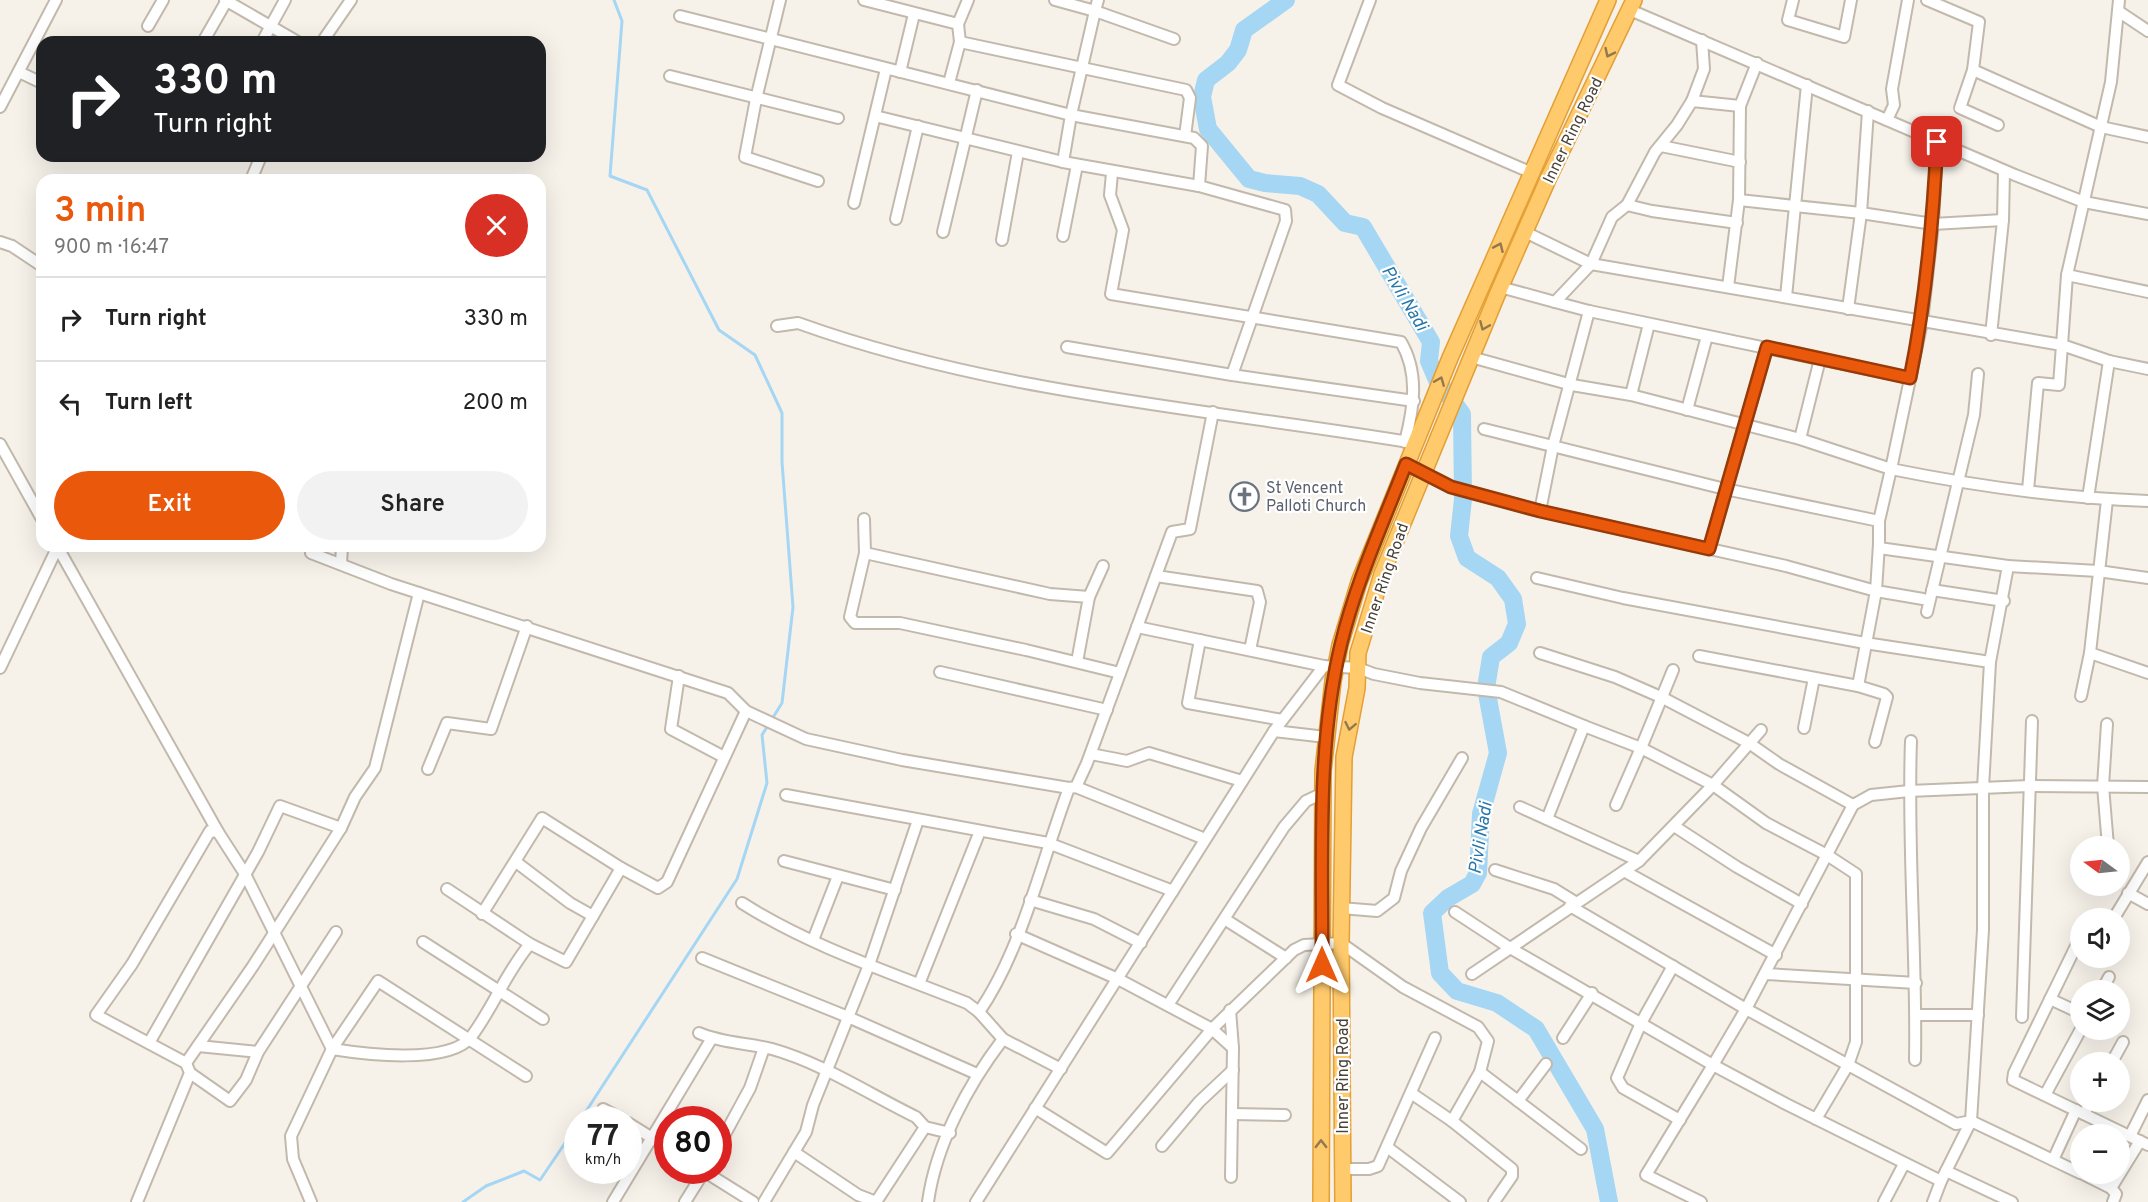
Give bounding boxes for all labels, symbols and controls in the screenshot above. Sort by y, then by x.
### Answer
one-way arrow [1605,46,1616,57]
text: 330 m [153,56,278,109]
icon: right [54,60,132,138]
street label: Inner Ring Road [1539,75,1608,187]
text: Turn right [153,108,272,142]
pin [1911,116,1962,167]
icon: arrive [1920,125,1953,158]
text: 3 min [54,189,146,235]
button: close [465,194,528,257]
text: 900 m · 16:47 [54,235,169,261]
one-way arrow [1492,242,1504,253]
water label: Pivli Nadi [1375,262,1433,337]
icon: right [54,303,87,336]
text: Turn right [105,306,207,333]
text: 330 m [464,306,528,333]
one-way arrow [1479,319,1491,330]
one-way arrow [1433,377,1445,388]
icon: left [54,387,87,420]
text: Turn left [105,390,193,417]
text: 200 m [463,390,528,417]
button: Exit [54,471,285,540]
button: Share [297,471,528,540]
place label: St Vencent Palloti Church [1266,479,1366,517]
church icon: St Vencent Palloti Church [1229,480,1261,512]
street label: Inner Ring Road [1358,521,1414,637]
one-way arrow [1344,720,1357,730]
water label: Pivli Nadi [1464,799,1499,876]
north arrow [2070,836,2130,896]
map controls [2070,836,2130,1184]
button: sound [2070,908,2130,968]
position arrow [1290,933,1354,997]
button: layers [2070,980,2130,1040]
street label: Inner Ring Road [1334,1018,1354,1134]
button: + [2070,1052,2130,1112]
speed limit sign: 80 [654,1106,732,1184]
text: 77 [587,1119,619,1156]
button: − [2070,1124,2130,1184]
one-way arrow [1315,1139,1327,1148]
text: km/h [585,1151,621,1170]

